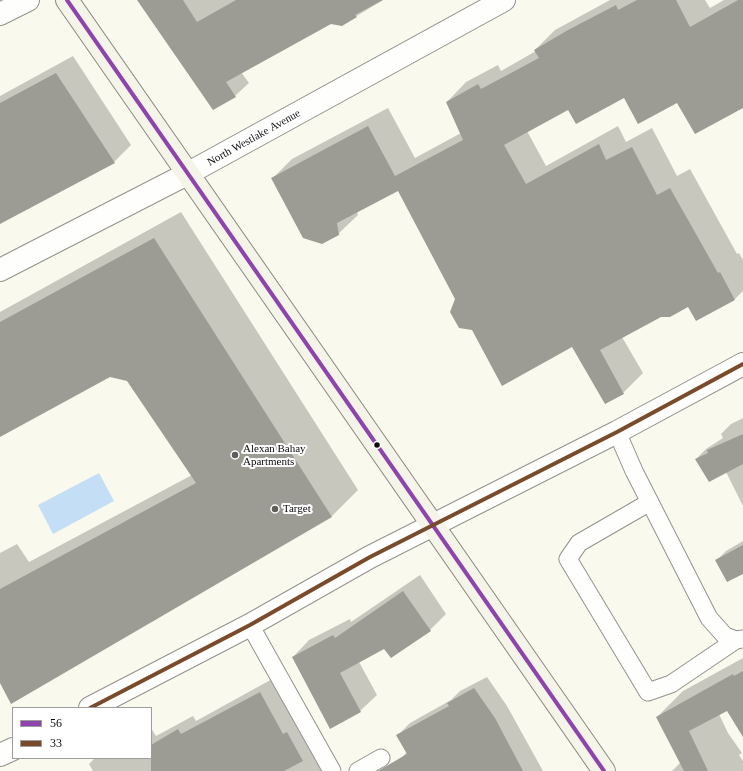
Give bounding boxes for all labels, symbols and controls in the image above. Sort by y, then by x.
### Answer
street label: North Westlake Avenue [205,107,303,169]
unlabelled marker [372,440,382,450]
place label: Alexan Bahay Apartments [243,442,306,468]
marker: Alexan Bahay Apartments [230,450,240,460]
place label: Target [283,502,311,516]
marker: Target [270,504,280,514]
legend [12,707,152,759]
text: 56 [50,716,62,730]
text: 33 [50,736,62,750]

